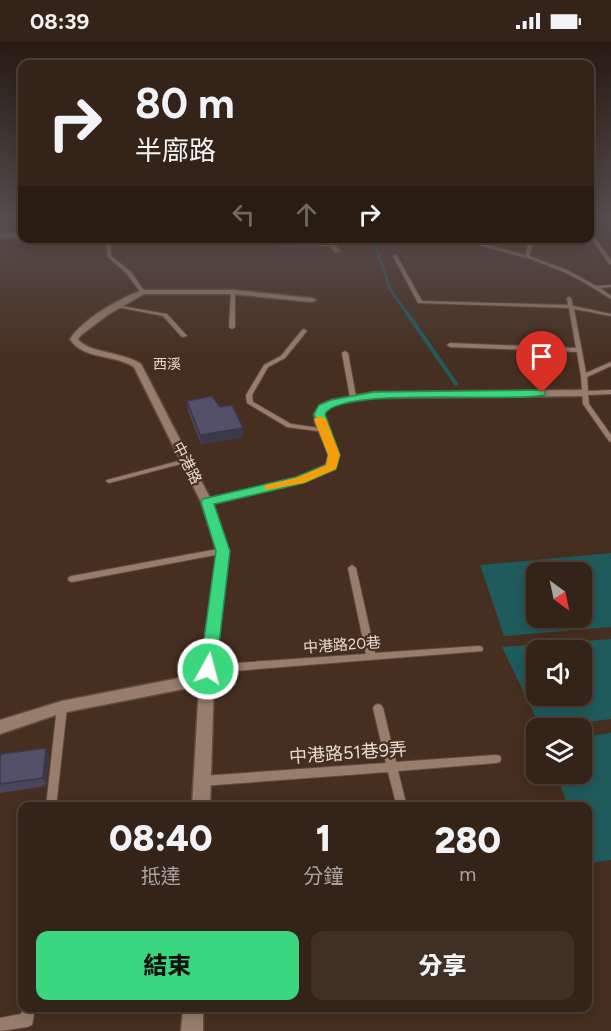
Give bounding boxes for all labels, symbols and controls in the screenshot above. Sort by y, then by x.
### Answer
text: 08:39 [30,8,89,35]
text: 80 m [135,78,235,129]
icon: right [36,84,114,162]
text: 半廍路 [135,134,216,167]
icon: left [227,198,260,231]
icon: ahead [290,198,323,231]
icon: right [353,198,386,231]
pin [516,331,567,393]
icon: arrive [525,340,558,373]
district label: 西溪 [153,356,181,373]
street label: 中港路 [169,439,205,487]
north arrow [526,562,592,628]
map controls [526,562,592,784]
street label: 中港路20巷 [302,633,382,657]
position arrow [176,637,240,701]
button: sound [526,640,592,706]
button: layers [526,718,592,784]
street label: 中港路51巷9弄 [288,738,408,768]
text: 08:40 [109,817,213,860]
text: 1 [316,817,331,860]
text: 280 [434,819,501,862]
text: m [459,862,476,886]
text: 抵達 [141,864,181,888]
text: 分鐘 [303,864,343,888]
button: 結束 [36,931,299,1000]
button: 分享 [311,931,574,1000]

